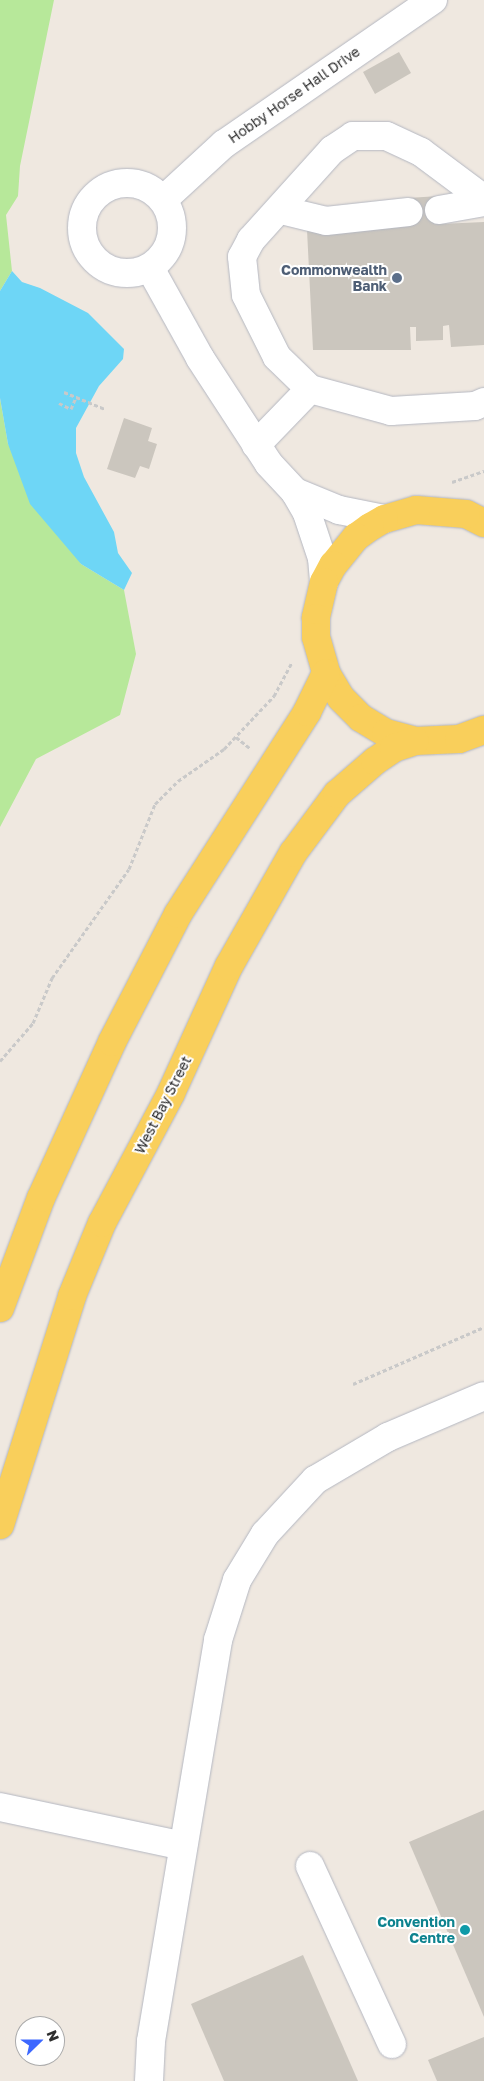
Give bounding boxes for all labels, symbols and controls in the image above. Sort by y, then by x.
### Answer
street label: Hobby Horse Hall Drive [225,43,363,147]
place label: Commonwealth Bank [281,262,387,294]
marker: Commonwealth Bank [391,272,403,284]
street label: West Bay Street [131,1053,195,1157]
place label: Convention Centre [377,1914,455,1946]
marker: Convention Centre [459,1924,471,1936]
north arrow [15,2016,65,2066]
text: N [44,2027,63,2044]

